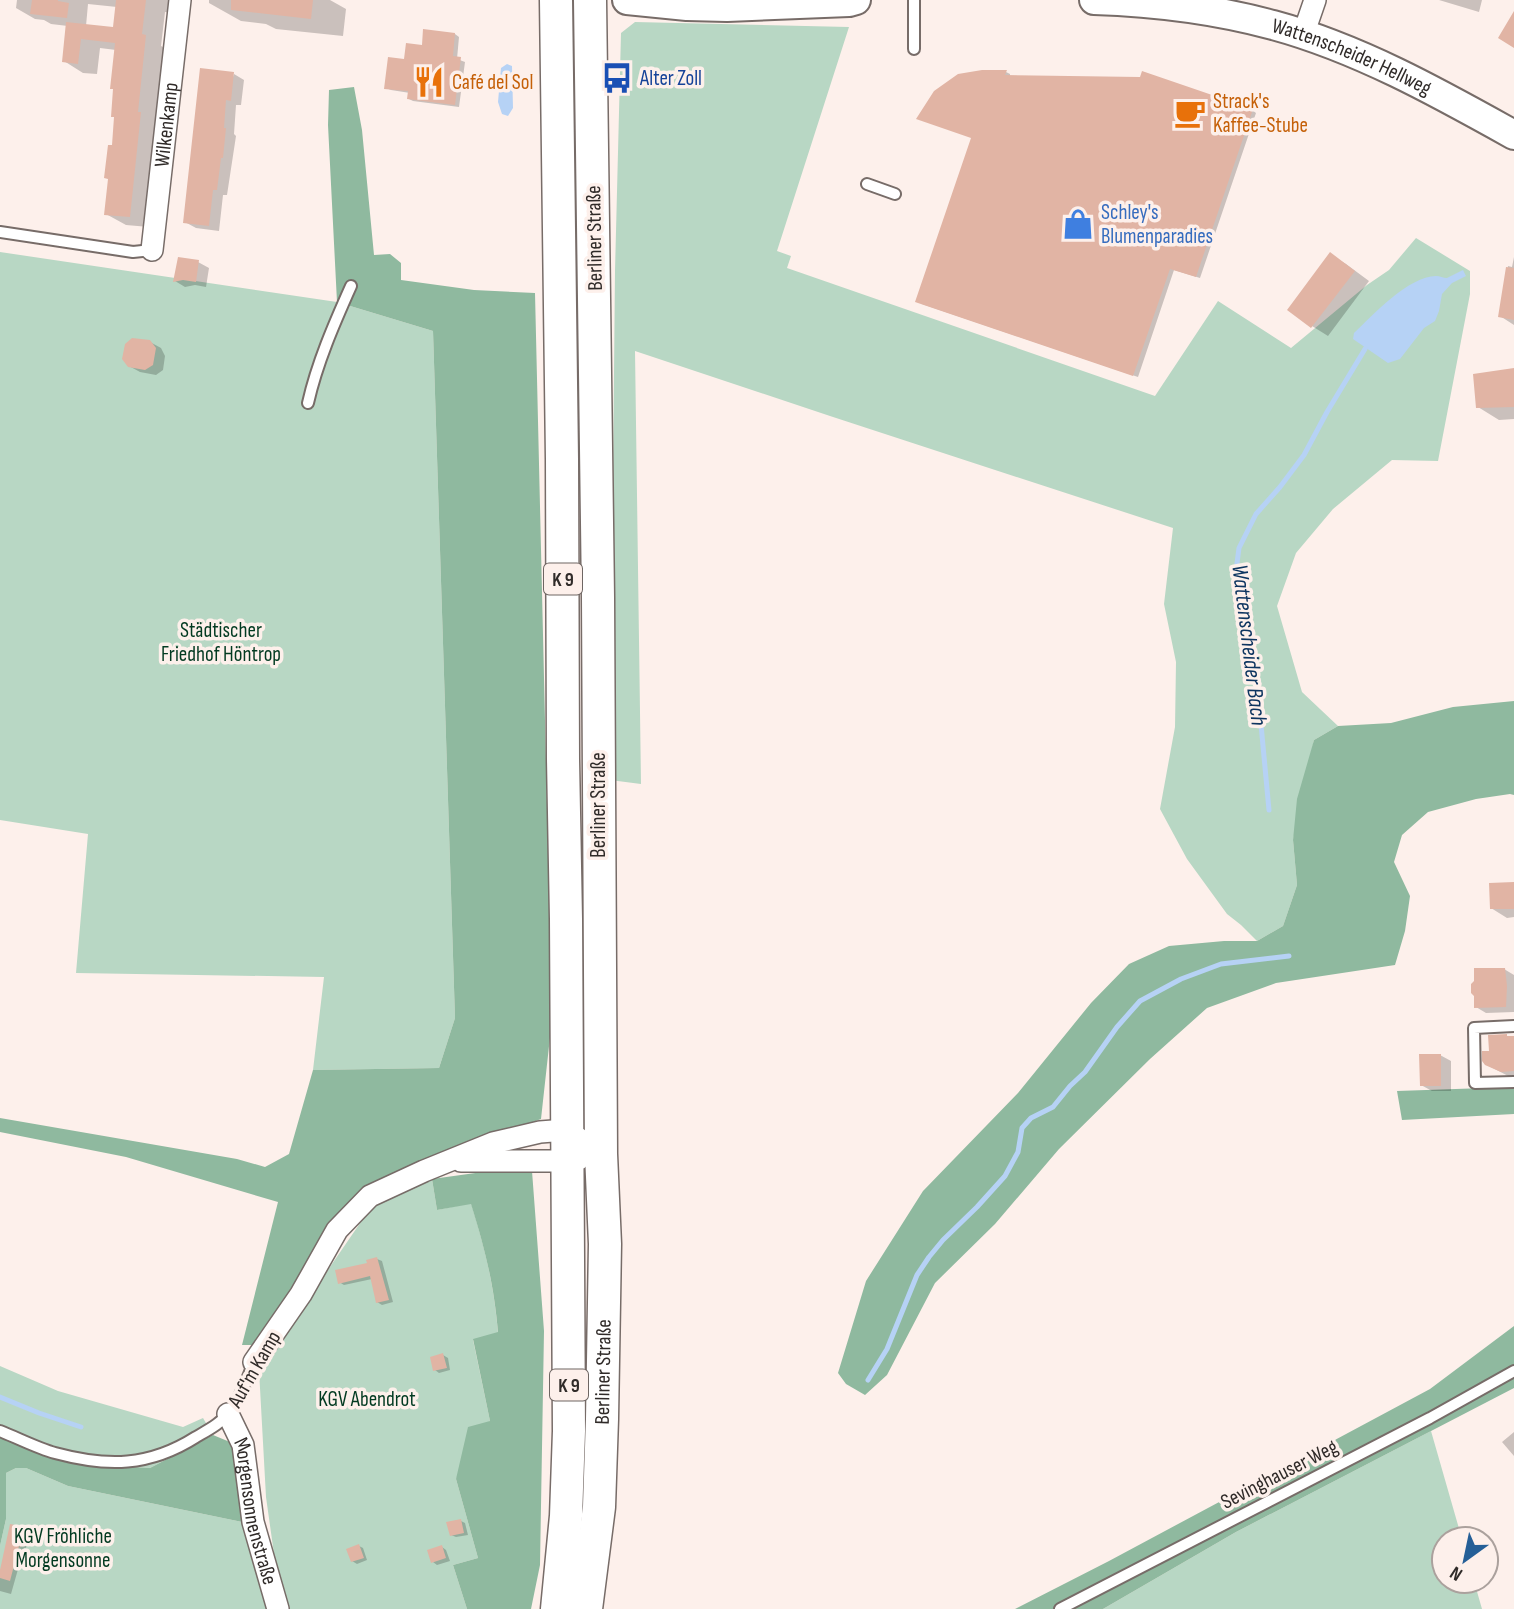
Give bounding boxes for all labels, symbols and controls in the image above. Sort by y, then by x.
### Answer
street label: Wattenscheider Hellweg [1269,13,1436,101]
bus stop icon: Alter Zoll [600,61,634,95]
restaurant icon: Café del Sol [412,65,446,99]
place label: Alter Zoll [639,66,702,91]
place label: Café del Sol [452,70,533,95]
street label: Wilkenkamp [149,81,184,168]
place label: Strack's Kaffee-Stube [1213,89,1308,138]
cafe icon: Strack's Kaffee-Stube [1173,96,1207,130]
street label: Berliner Straße [581,185,608,291]
place label: Schley's Blumenparadies [1101,200,1213,249]
shop icon: Schley's Blumenparadies [1061,207,1095,241]
water label: Wattenscheider Bach [1225,563,1273,728]
road number: K 9 [544,564,582,594]
park label: Städtischer Friedhof Höntrop [161,618,281,667]
street label: Berliner Straße [586,752,611,858]
street label: Berliner Straße [590,1319,617,1425]
street label: Auf'm Kamp [222,1327,286,1413]
road number: K 9 [550,1370,588,1400]
park label: KGV Abendrot [318,1387,416,1412]
street label: Morgensonnenstraße [228,1433,282,1588]
street label: Sevinghauser Weg [1217,1434,1342,1515]
park label: KGV Fröhliche Morgensonne [14,1524,112,1573]
north arrow [1430,1525,1500,1595]
text: N [1446,1561,1467,1585]

